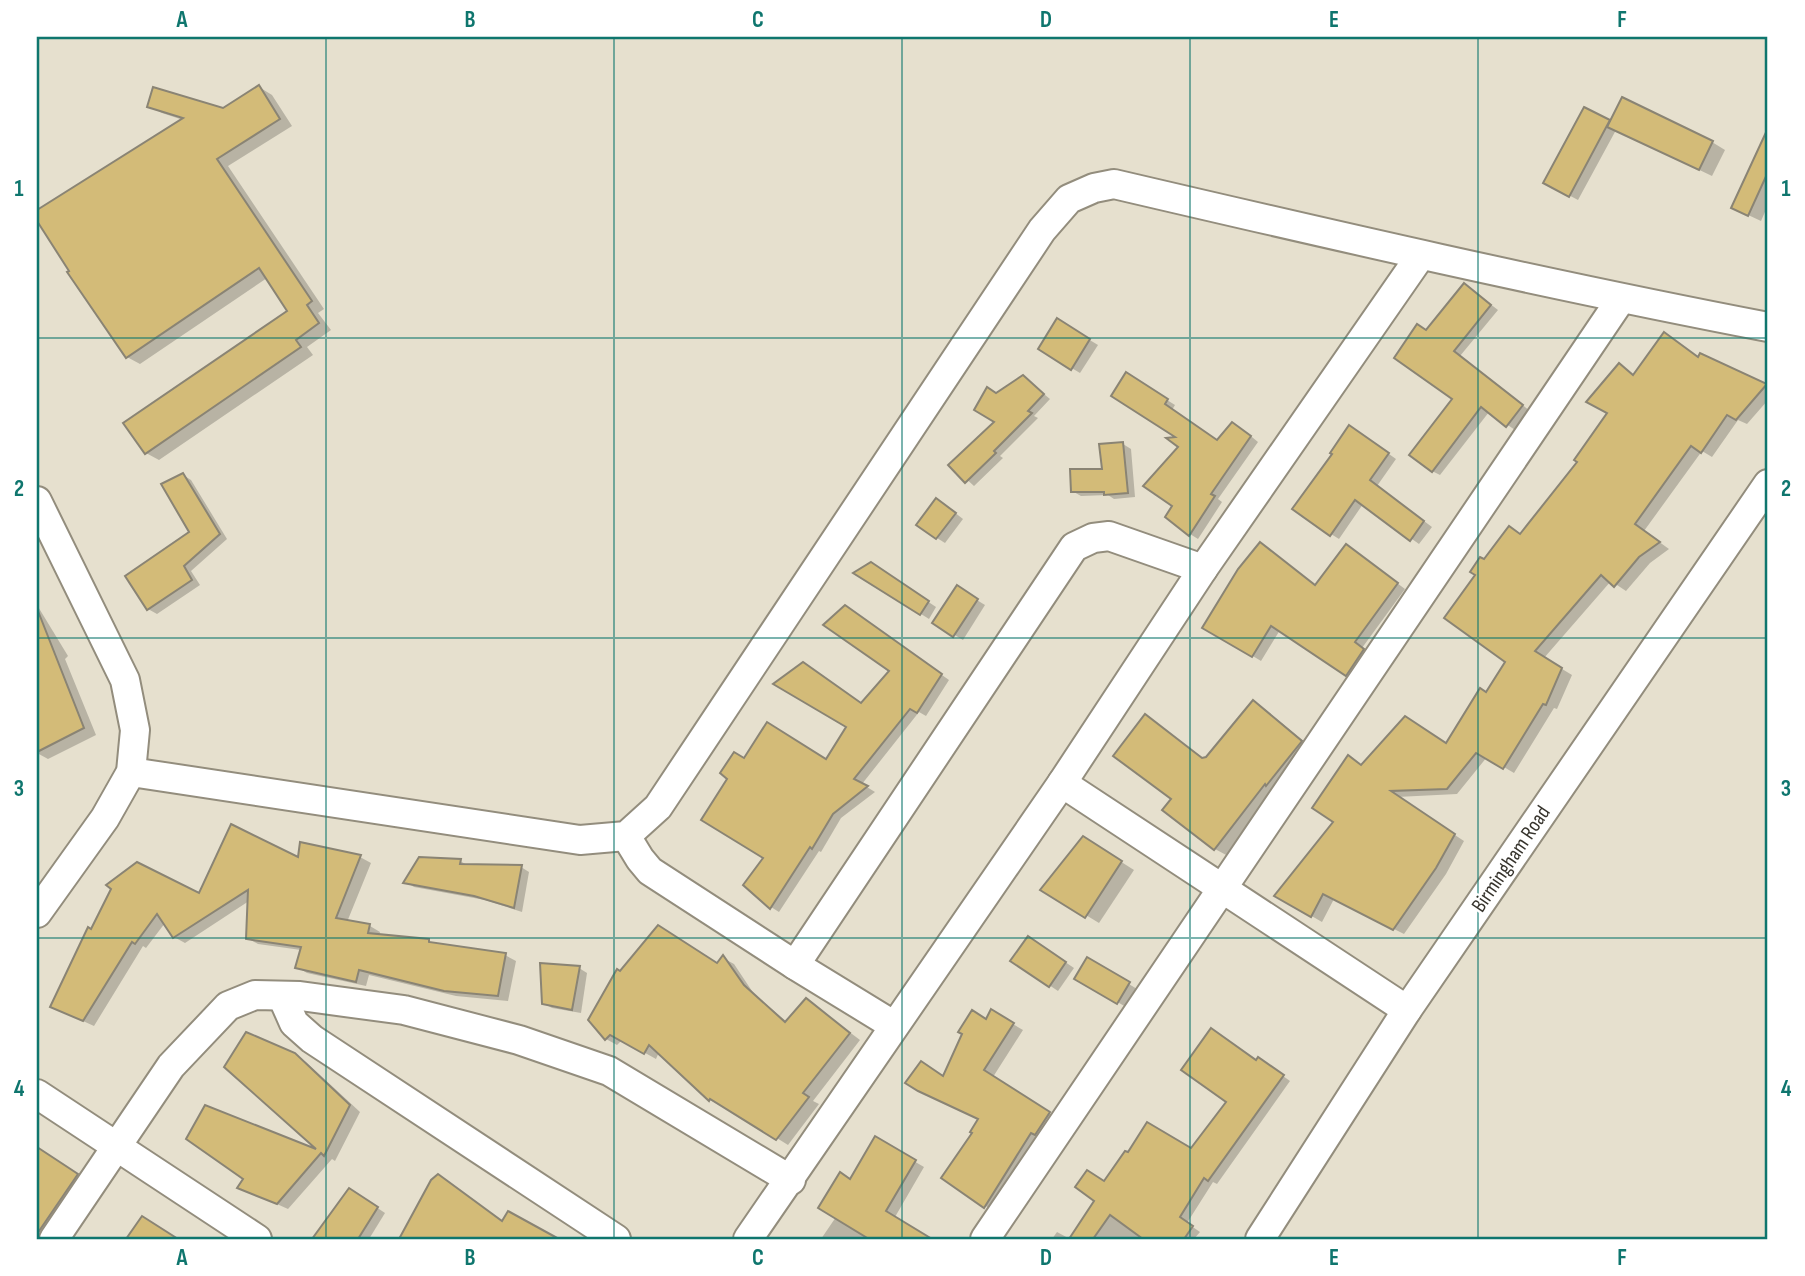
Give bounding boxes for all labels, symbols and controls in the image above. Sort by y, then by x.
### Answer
text: A [176,6,189,34]
text: B [465,6,476,34]
text: C [752,6,764,34]
text: D [1040,6,1052,34]
text: E [1329,6,1339,34]
text: F [1617,6,1627,34]
text: 1 [14,175,24,203]
text: 1 [1781,175,1791,203]
text: 2 [14,475,24,503]
text: 2 [1781,475,1791,503]
text: 3 [14,775,24,803]
text: 3 [1781,775,1791,803]
street label: Birmingham Road [1466,801,1556,917]
text: 4 [14,1075,25,1103]
text: 4 [1781,1075,1792,1103]
text: A [176,1244,189,1272]
text: B [465,1244,476,1272]
text: C [752,1244,764,1272]
text: D [1040,1244,1052,1272]
text: E [1329,1244,1339,1272]
text: F [1617,1244,1627,1272]

